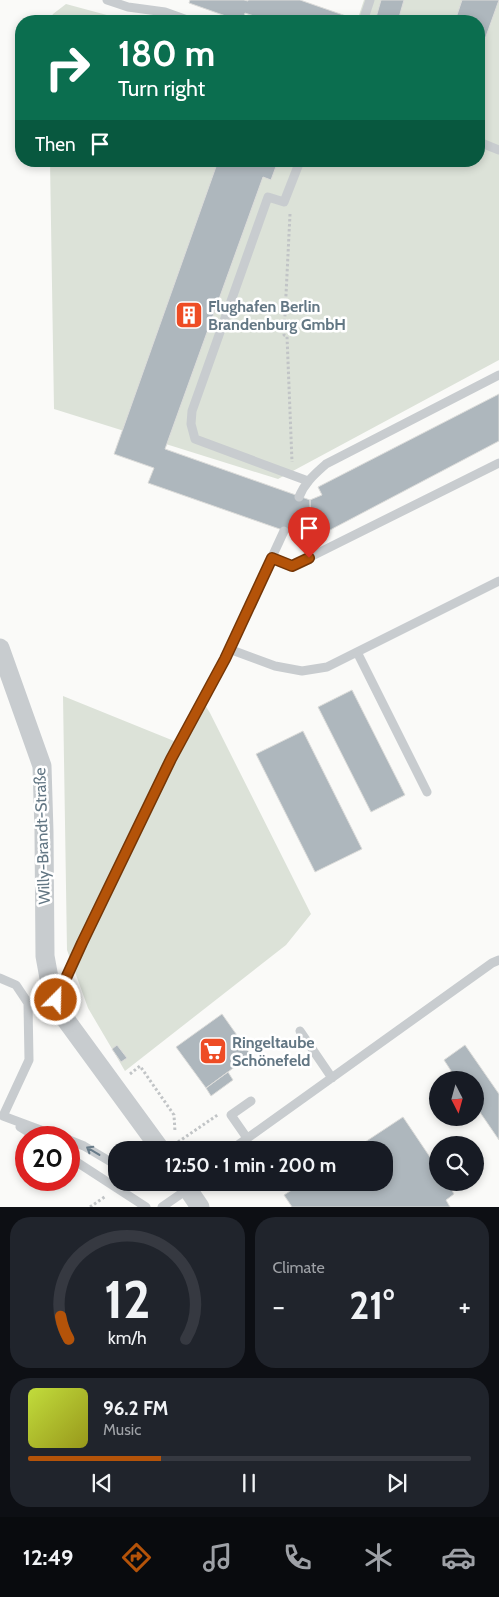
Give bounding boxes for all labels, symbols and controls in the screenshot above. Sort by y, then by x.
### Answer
text: 180 m [118,32,215,75]
icon: right [35,35,100,100]
text: Turn right [118,75,205,102]
icon: arrive [86,130,114,158]
text: Then [35,133,76,156]
place label: Flughafen Berlin Brandenburg GmbH [208,297,346,334]
building icon: Flughafen Berlin Brandenburg GmbH [174,300,204,330]
pin [288,507,330,558]
icon: arrive [295,514,323,542]
street label: Willy-Brandt-Straße [30,767,54,905]
position arrow [29,973,81,1025]
place label: Ringeltaube Schönefeld [232,1033,315,1070]
supermarket icon: Ringeltaube Schönefeld [198,1036,228,1066]
north arrow [429,1071,484,1126]
map controls [429,1071,484,1191]
speed limit sign: 20 [15,1126,80,1191]
button: search [429,1136,484,1191]
one-way arrow [87,1145,101,1155]
text: 12:50 · 1 min · 200 m [165,1154,336,1177]
text: Climate [273,1258,325,1277]
text: 12 [104,1268,151,1331]
text: 21° [349,1282,394,1329]
text: − [273,1289,285,1323]
text: + [459,1289,471,1323]
text: km/h [108,1327,147,1348]
text: 96.2 FM [103,1397,168,1420]
text: Music [103,1420,141,1439]
icon: previous [88,1469,116,1497]
icon: pause [235,1469,263,1497]
icon: next [383,1469,411,1497]
icon: directions [119,1540,154,1575]
icon: music [200,1540,235,1575]
icon: phone [280,1540,315,1575]
icon: climate [361,1540,396,1575]
icon: car [441,1540,476,1575]
text: 12:49 [23,1544,73,1571]

